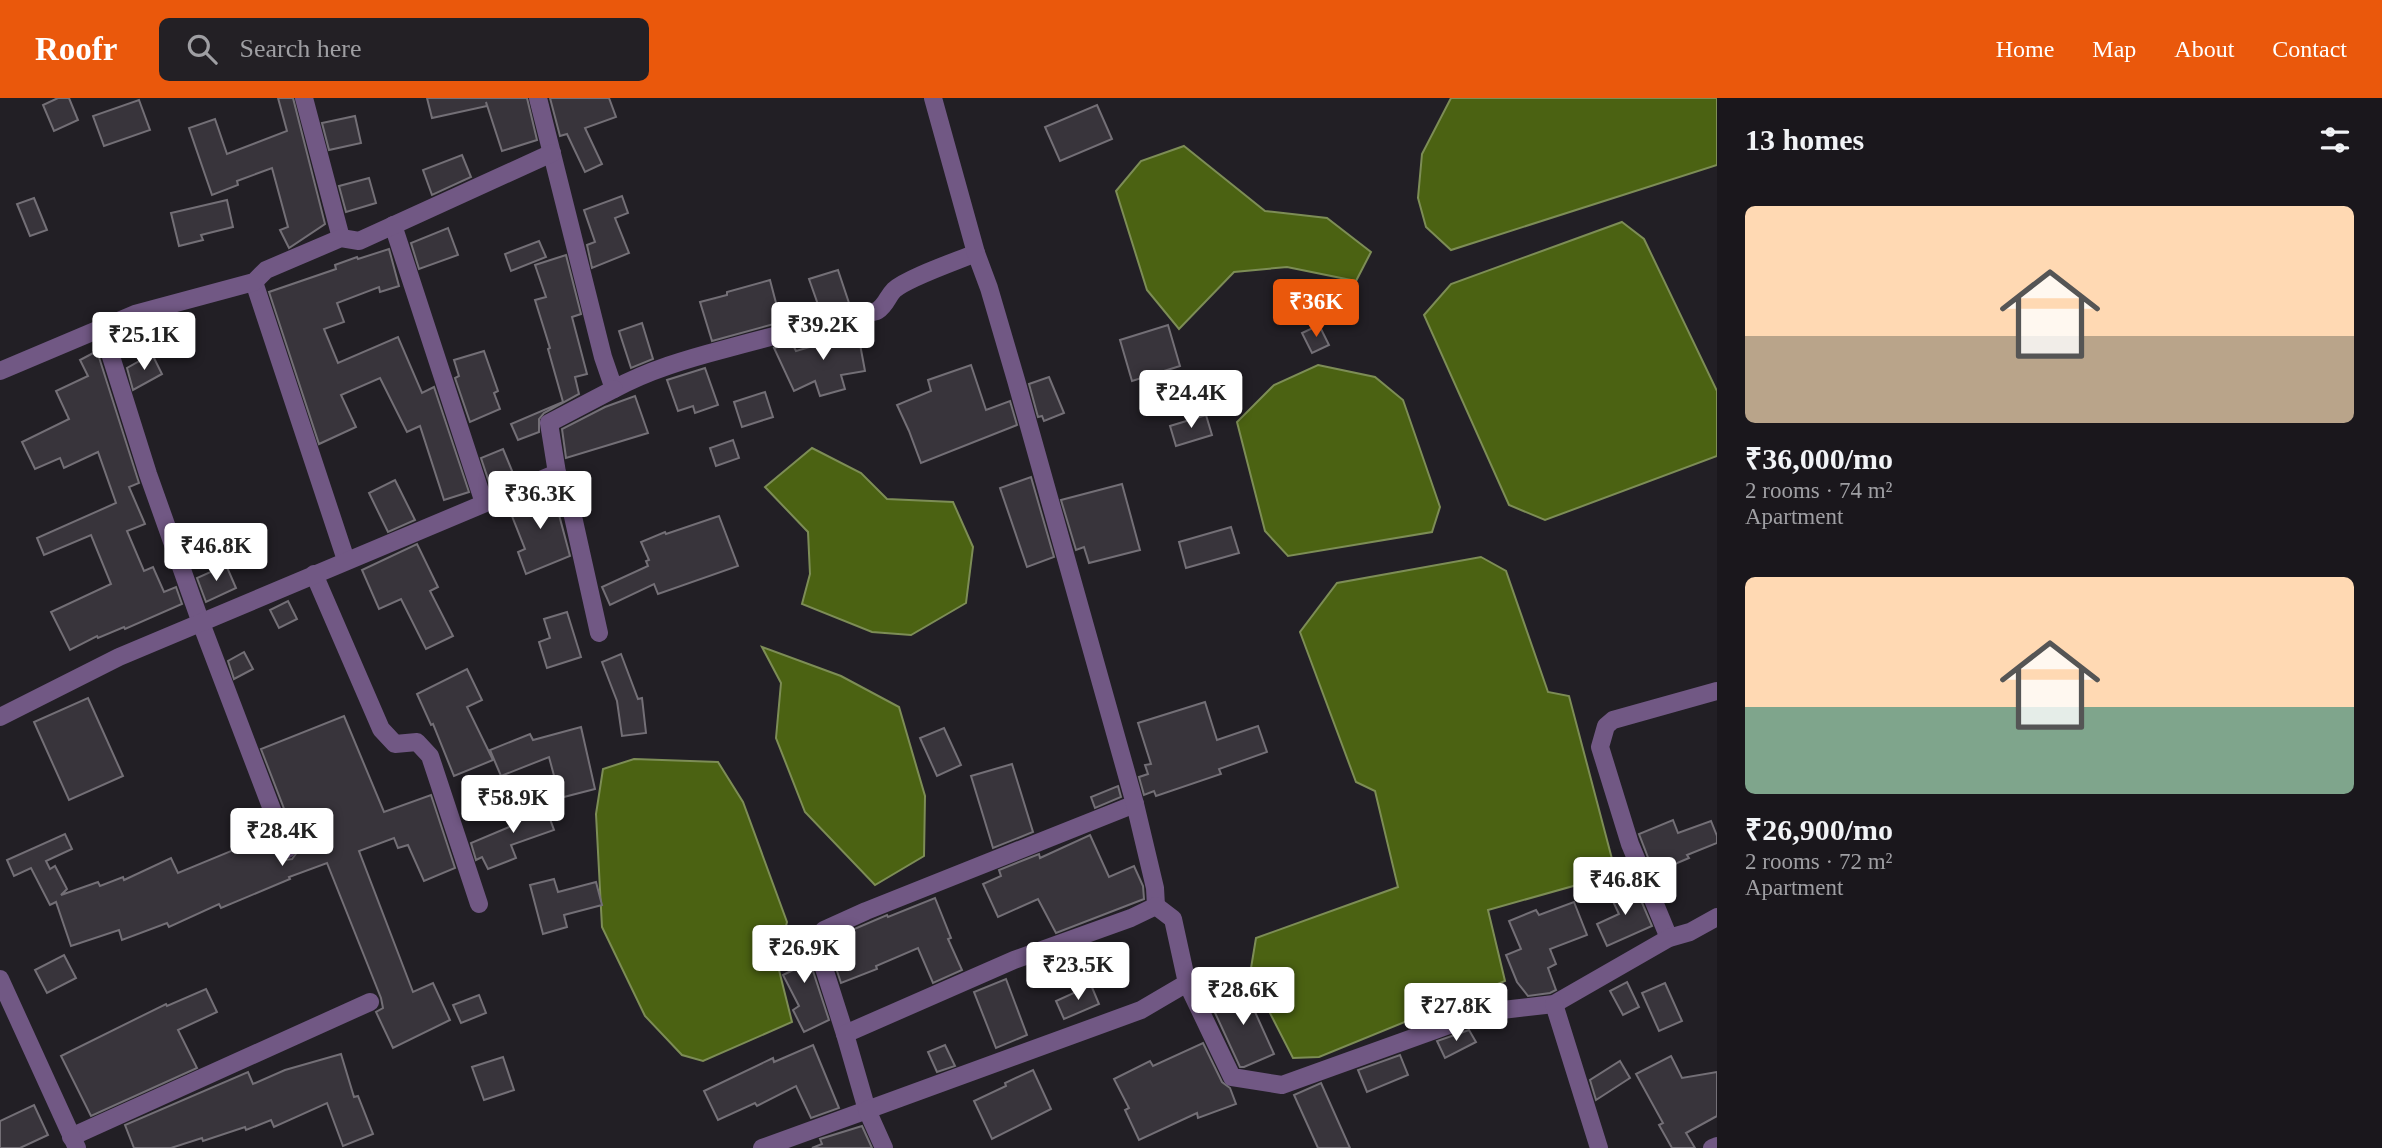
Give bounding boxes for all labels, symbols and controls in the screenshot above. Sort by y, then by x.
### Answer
search box [159,18,649,81]
icon: search [183,30,221,68]
text: Roofr [35,31,117,67]
text: Search here [239,34,361,63]
text: Home [1996,36,2054,62]
text: Map [2092,36,2136,62]
text: About [2174,36,2234,62]
text: Contact [2272,36,2347,62]
icon: filters [2316,121,2354,159]
text: 13 homes [1745,123,1864,156]
icon: home [1987,251,2113,377]
pin: ₹36K [1275,280,1357,339]
text: ₹36K [1289,289,1343,314]
pin: ₹39.2K [766,302,880,362]
text: ₹39.2K [787,312,859,337]
pin: ₹25.1K [87,313,201,372]
text: ₹25.1K [108,322,180,347]
pin: ₹24.4K [1134,370,1248,430]
text: ₹24.4K [1155,380,1227,405]
text: ₹36,000/mo [1745,442,1893,475]
pin: ₹36.3K [483,472,597,531]
text: 2 rooms · 74 m² [1745,478,1892,503]
text: ₹36.3K [504,481,576,506]
text: Apartment [1745,504,1843,529]
pin: ₹46.8K [159,524,273,583]
text: ₹46.8K [180,533,252,558]
icon: home [1987,622,2113,748]
pin: ₹58.9K [456,776,570,835]
text: ₹58.9K [477,785,549,810]
pin: ₹28.4K [225,808,339,868]
text: ₹26,900/mo [1745,813,1893,846]
text: ₹28.4K [246,818,318,843]
text: 2 rooms · 72 m² [1745,849,1892,874]
pin: ₹46.8K [1568,858,1682,917]
text: ₹46.8K [1589,867,1661,892]
text: Apartment [1745,875,1843,900]
pin: ₹26.9K [747,926,861,985]
text: ₹26.9K [768,935,840,960]
pin: ₹23.5K [1021,942,1135,1002]
text: ₹23.5K [1042,952,1114,977]
pin: ₹28.6K [1186,968,1300,1027]
text: ₹28.6K [1207,977,1279,1002]
pin: ₹27.8K [1399,984,1513,1043]
text: ₹27.8K [1420,993,1492,1018]

